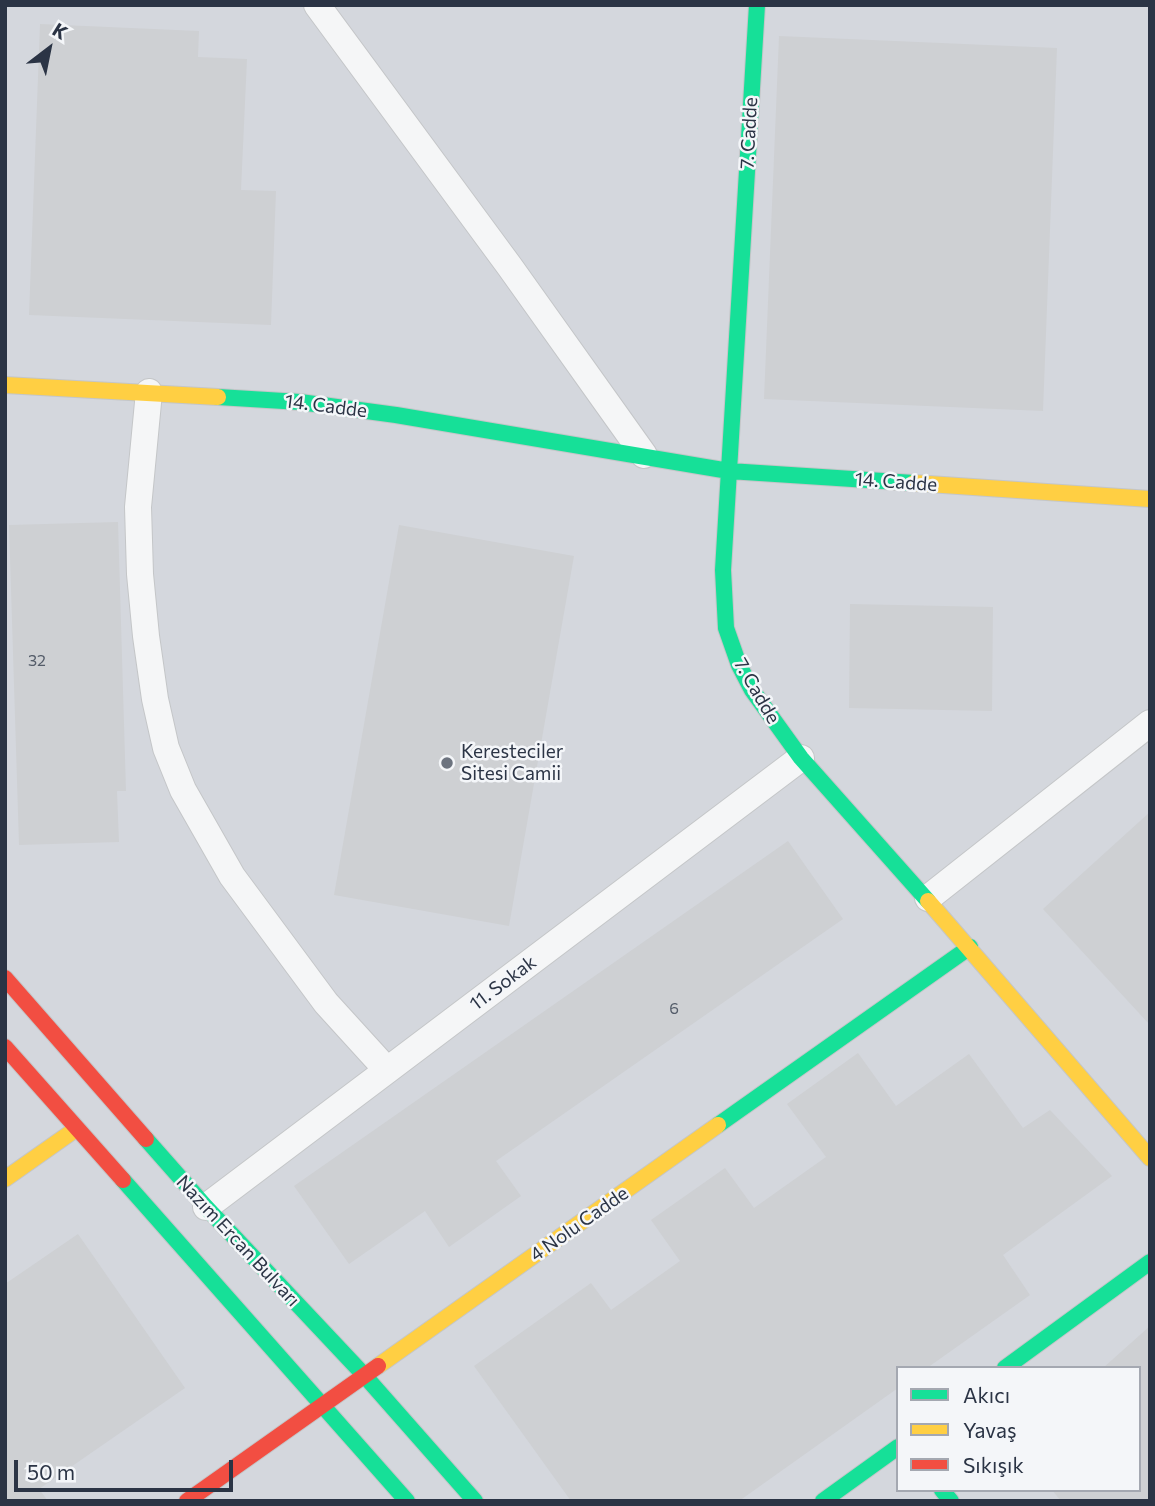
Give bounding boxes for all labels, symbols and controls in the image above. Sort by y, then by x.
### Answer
north arrow [14,14,84,84]
text: K [49,17,72,44]
street label: 7. Cadde [736,97,762,169]
street label: 14. Cadde [284,390,368,422]
street label: 14. Cadde [854,468,938,496]
house number: 32 [28,651,46,671]
street label: 7. Cadde [729,654,785,728]
place label: Keresteciler Sitesi Camii [461,741,563,785]
marker: Keresteciler Sitesi Camii [439,755,455,771]
street label: 11. Sokak [465,951,541,1015]
house number: 6 [669,999,679,1019]
street label: Nazım Ercan Bulvarı [171,1171,305,1311]
street label: 4 Nolu Cadde [525,1182,633,1266]
legend [896,1366,1141,1492]
text: Akıcı [963,1382,1010,1407]
text: Yavaş [963,1417,1016,1442]
scale bar [18,1446,236,1490]
text: Sıkışık [963,1452,1024,1477]
text: 50 m [27,1459,75,1484]

